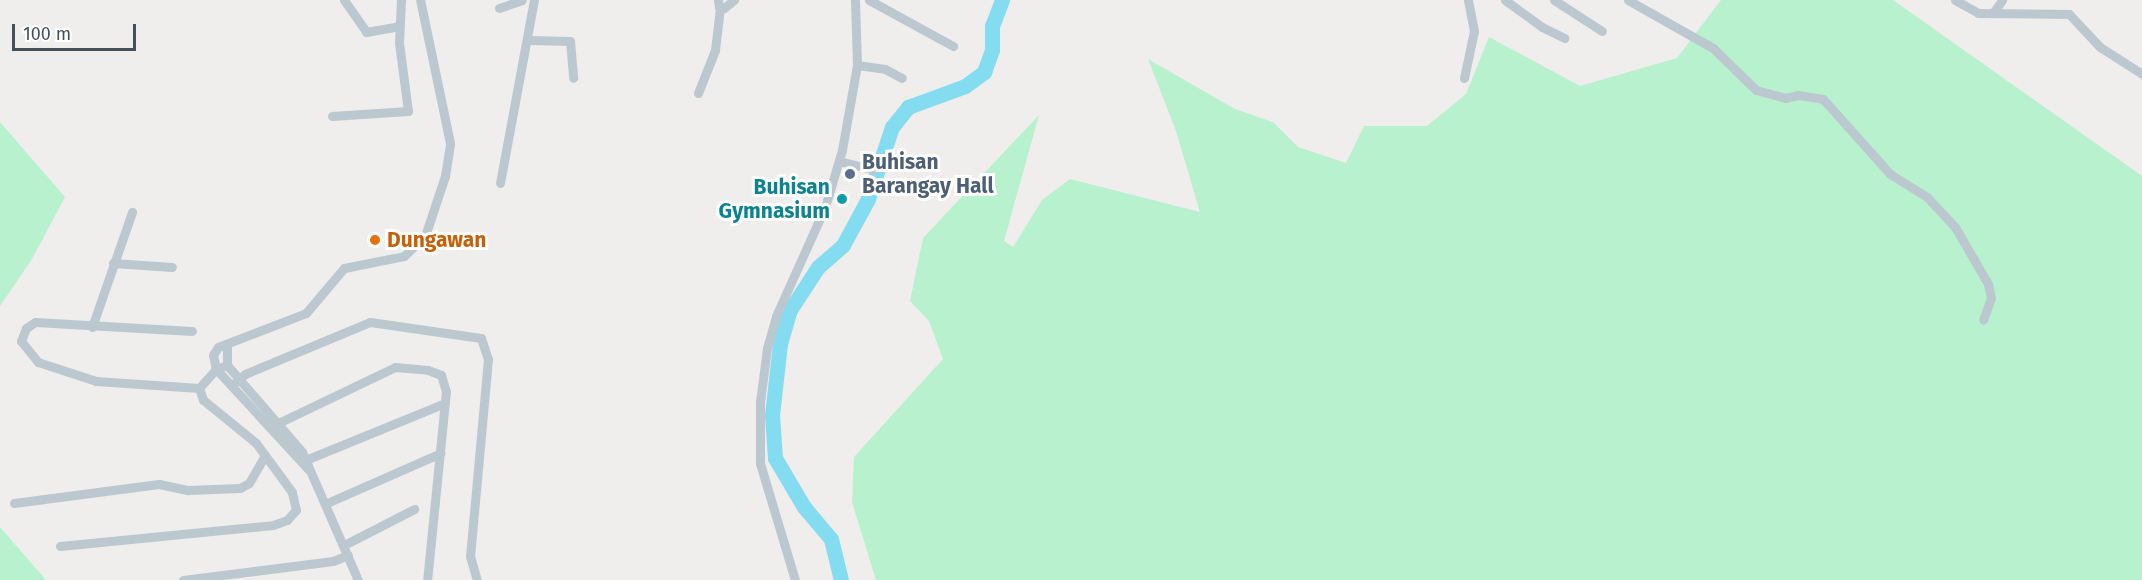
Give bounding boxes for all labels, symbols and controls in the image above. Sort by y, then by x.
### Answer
scale bar [15,12,140,50]
text: 100 m [23,23,71,45]
place label: Buhisan Barangay Hall [862,149,994,199]
marker: Buhisan Barangay Hall [843,167,857,181]
place label: Buhisan Gymnasium [719,174,830,224]
marker: Buhisan Gymnasium [835,192,849,206]
place label: Dungawan [387,227,486,253]
marker: Dungawan [368,233,382,247]

